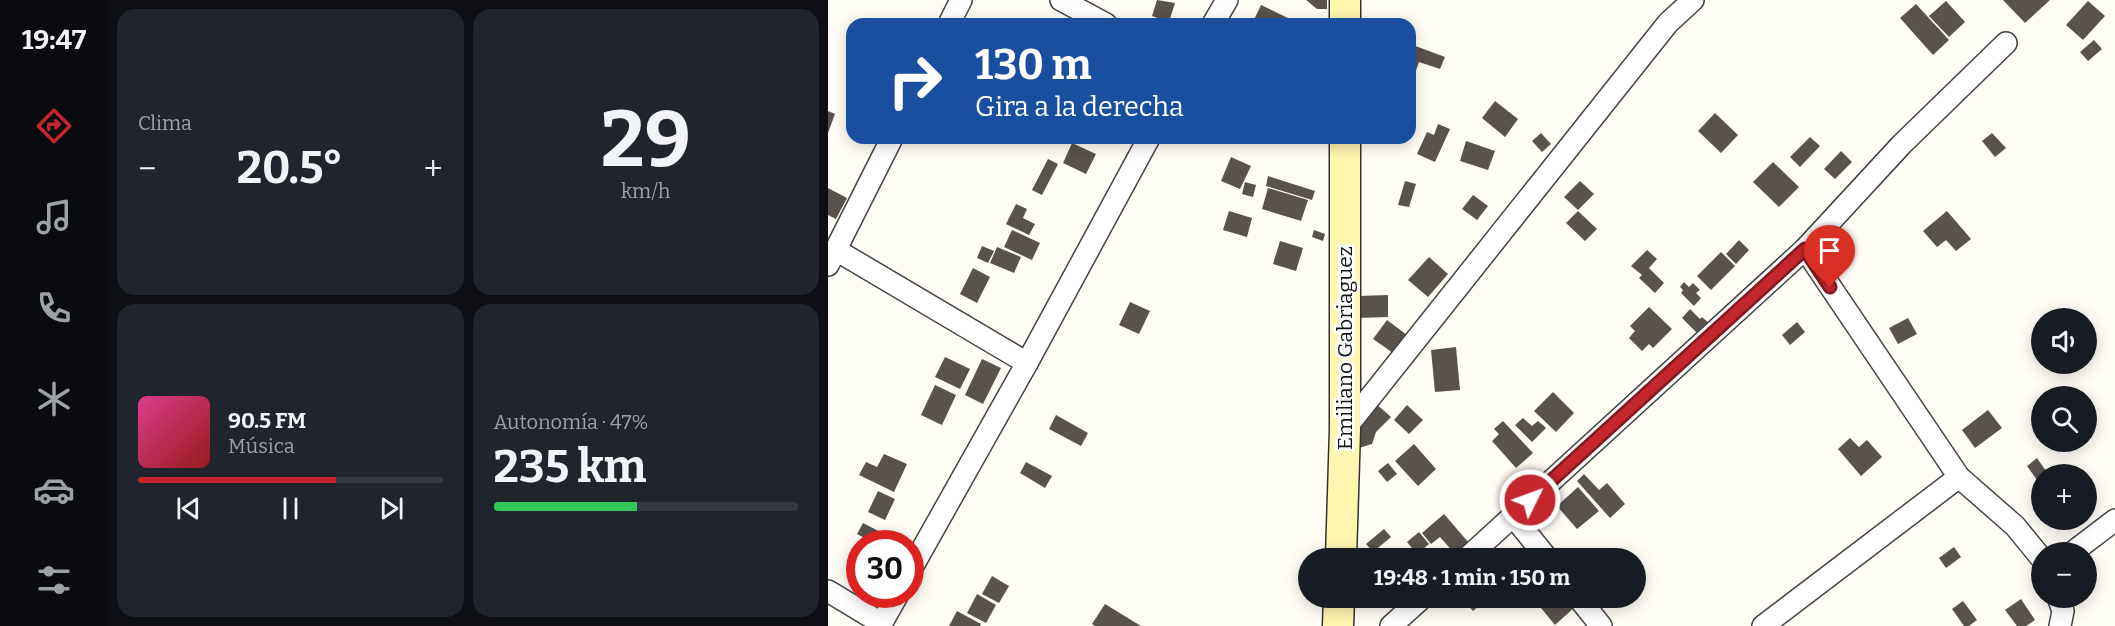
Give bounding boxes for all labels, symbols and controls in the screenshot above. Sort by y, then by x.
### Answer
text: 19:47 [22,24,86,56]
text: 130 m [975,40,1092,90]
icon: right [876,42,954,120]
text: Gira a la derecha [975,91,1184,123]
text: 29 [601,93,691,187]
icon: directions [33,105,75,147]
text: Clima [138,111,192,135]
text: 20.5° [237,141,343,195]
text: − [138,149,156,189]
text: + [424,149,443,189]
text: km/h [621,179,671,203]
icon: music [33,196,75,238]
pin [1804,225,1855,287]
icon: arrive [1813,234,1846,267]
street label: Emiliano Gabriaguez [1332,246,1358,450]
icon: phone [33,287,75,329]
map controls [2031,308,2097,608]
button: sound [2031,308,2097,374]
icon: climate [33,378,75,420]
button: search [2031,386,2097,452]
text: 90.5 FM [228,407,306,434]
text: Autonomía · 47% [494,410,648,434]
text: Música [228,434,295,458]
text: 235 km [494,440,647,494]
button: + [2031,464,2097,530]
position arrow [1498,468,1562,532]
icon: car [33,469,75,511]
icon: previous [172,492,205,525]
icon: pause [274,492,307,525]
icon: next [375,492,408,525]
speed limit sign: 30 [846,530,924,608]
button: − [2031,542,2097,608]
icon: filters [33,559,75,601]
text: 19:48 · 1 min · 150 m [1374,564,1570,591]

